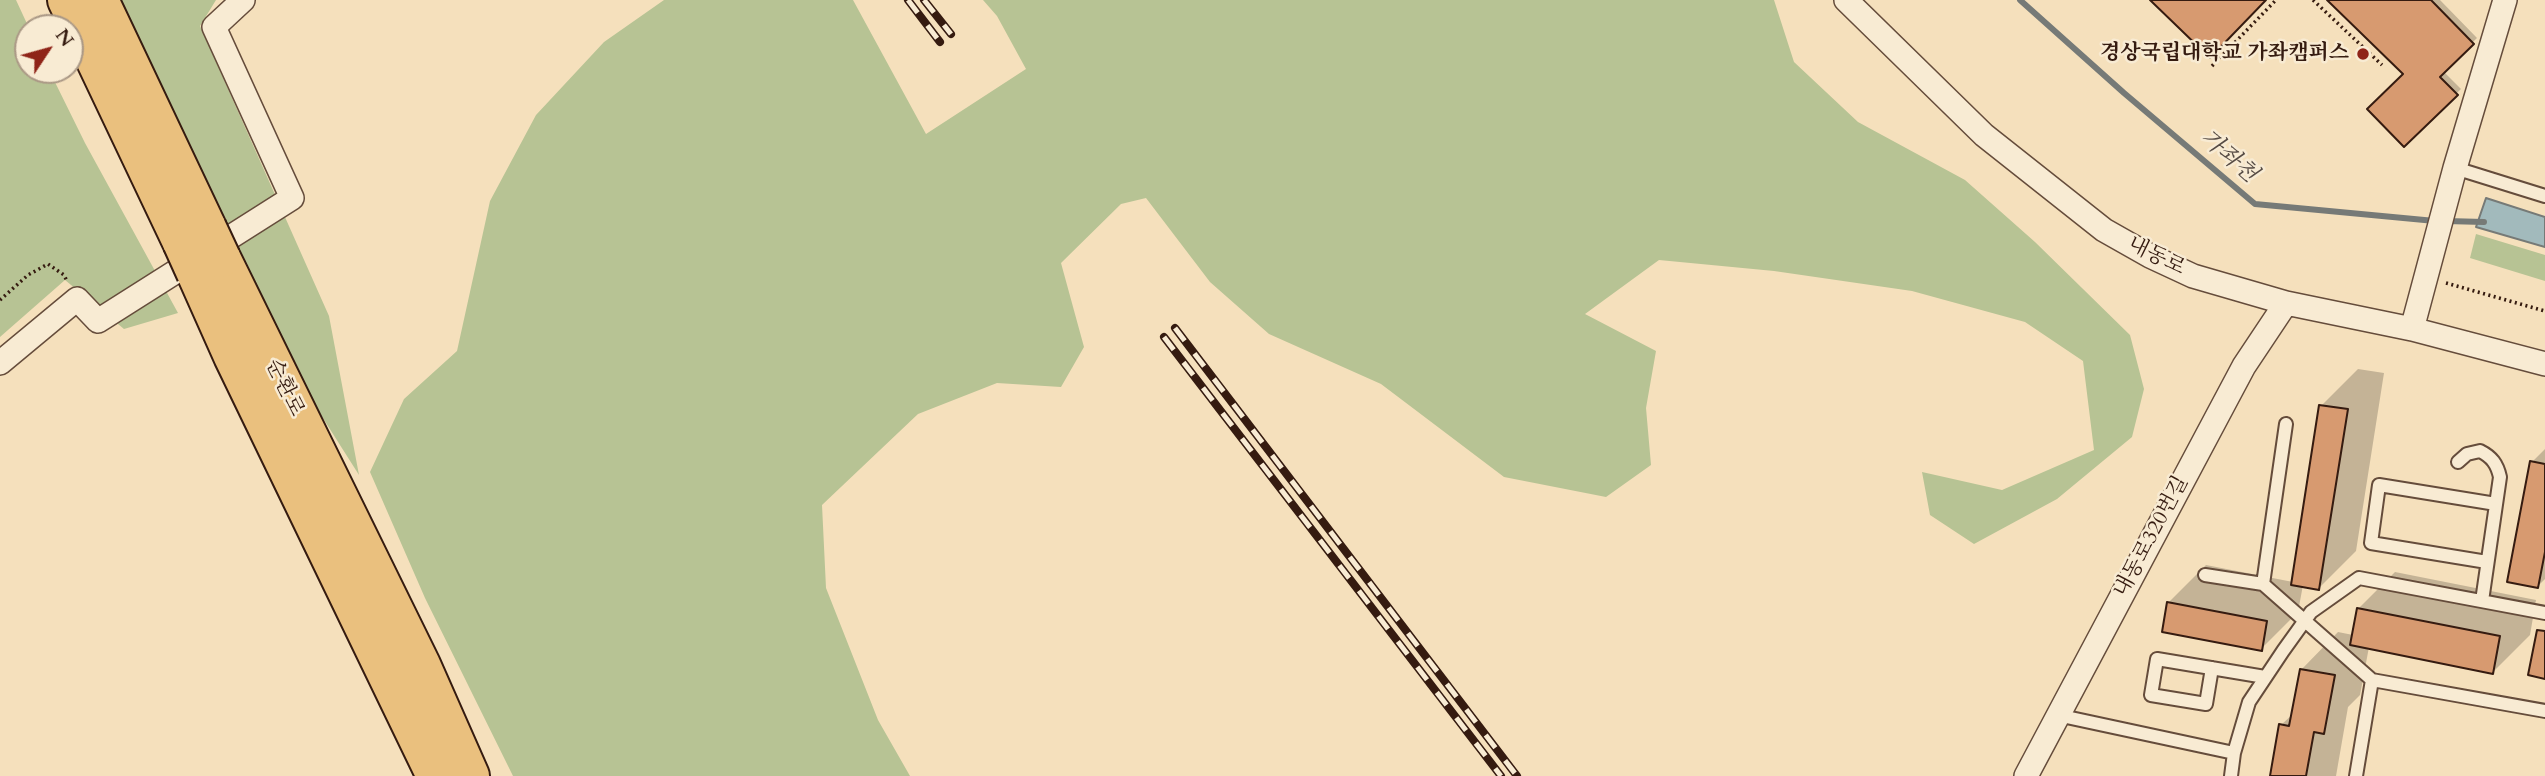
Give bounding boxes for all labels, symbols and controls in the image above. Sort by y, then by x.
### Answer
north arrow [14,14,84,84]
text: N [49,24,80,52]
place label: 경상국립대학교 가좌캠퍼스 [2100,41,2349,67]
marker: 경상국립대학교 가좌캠퍼스 [2355,46,2371,62]
water label: 가좌천 [2194,125,2262,189]
street label: 내동로 [2123,232,2189,282]
street label: 순환로 [259,355,309,421]
street label: 내동로320번길 [2109,472,2195,602]

